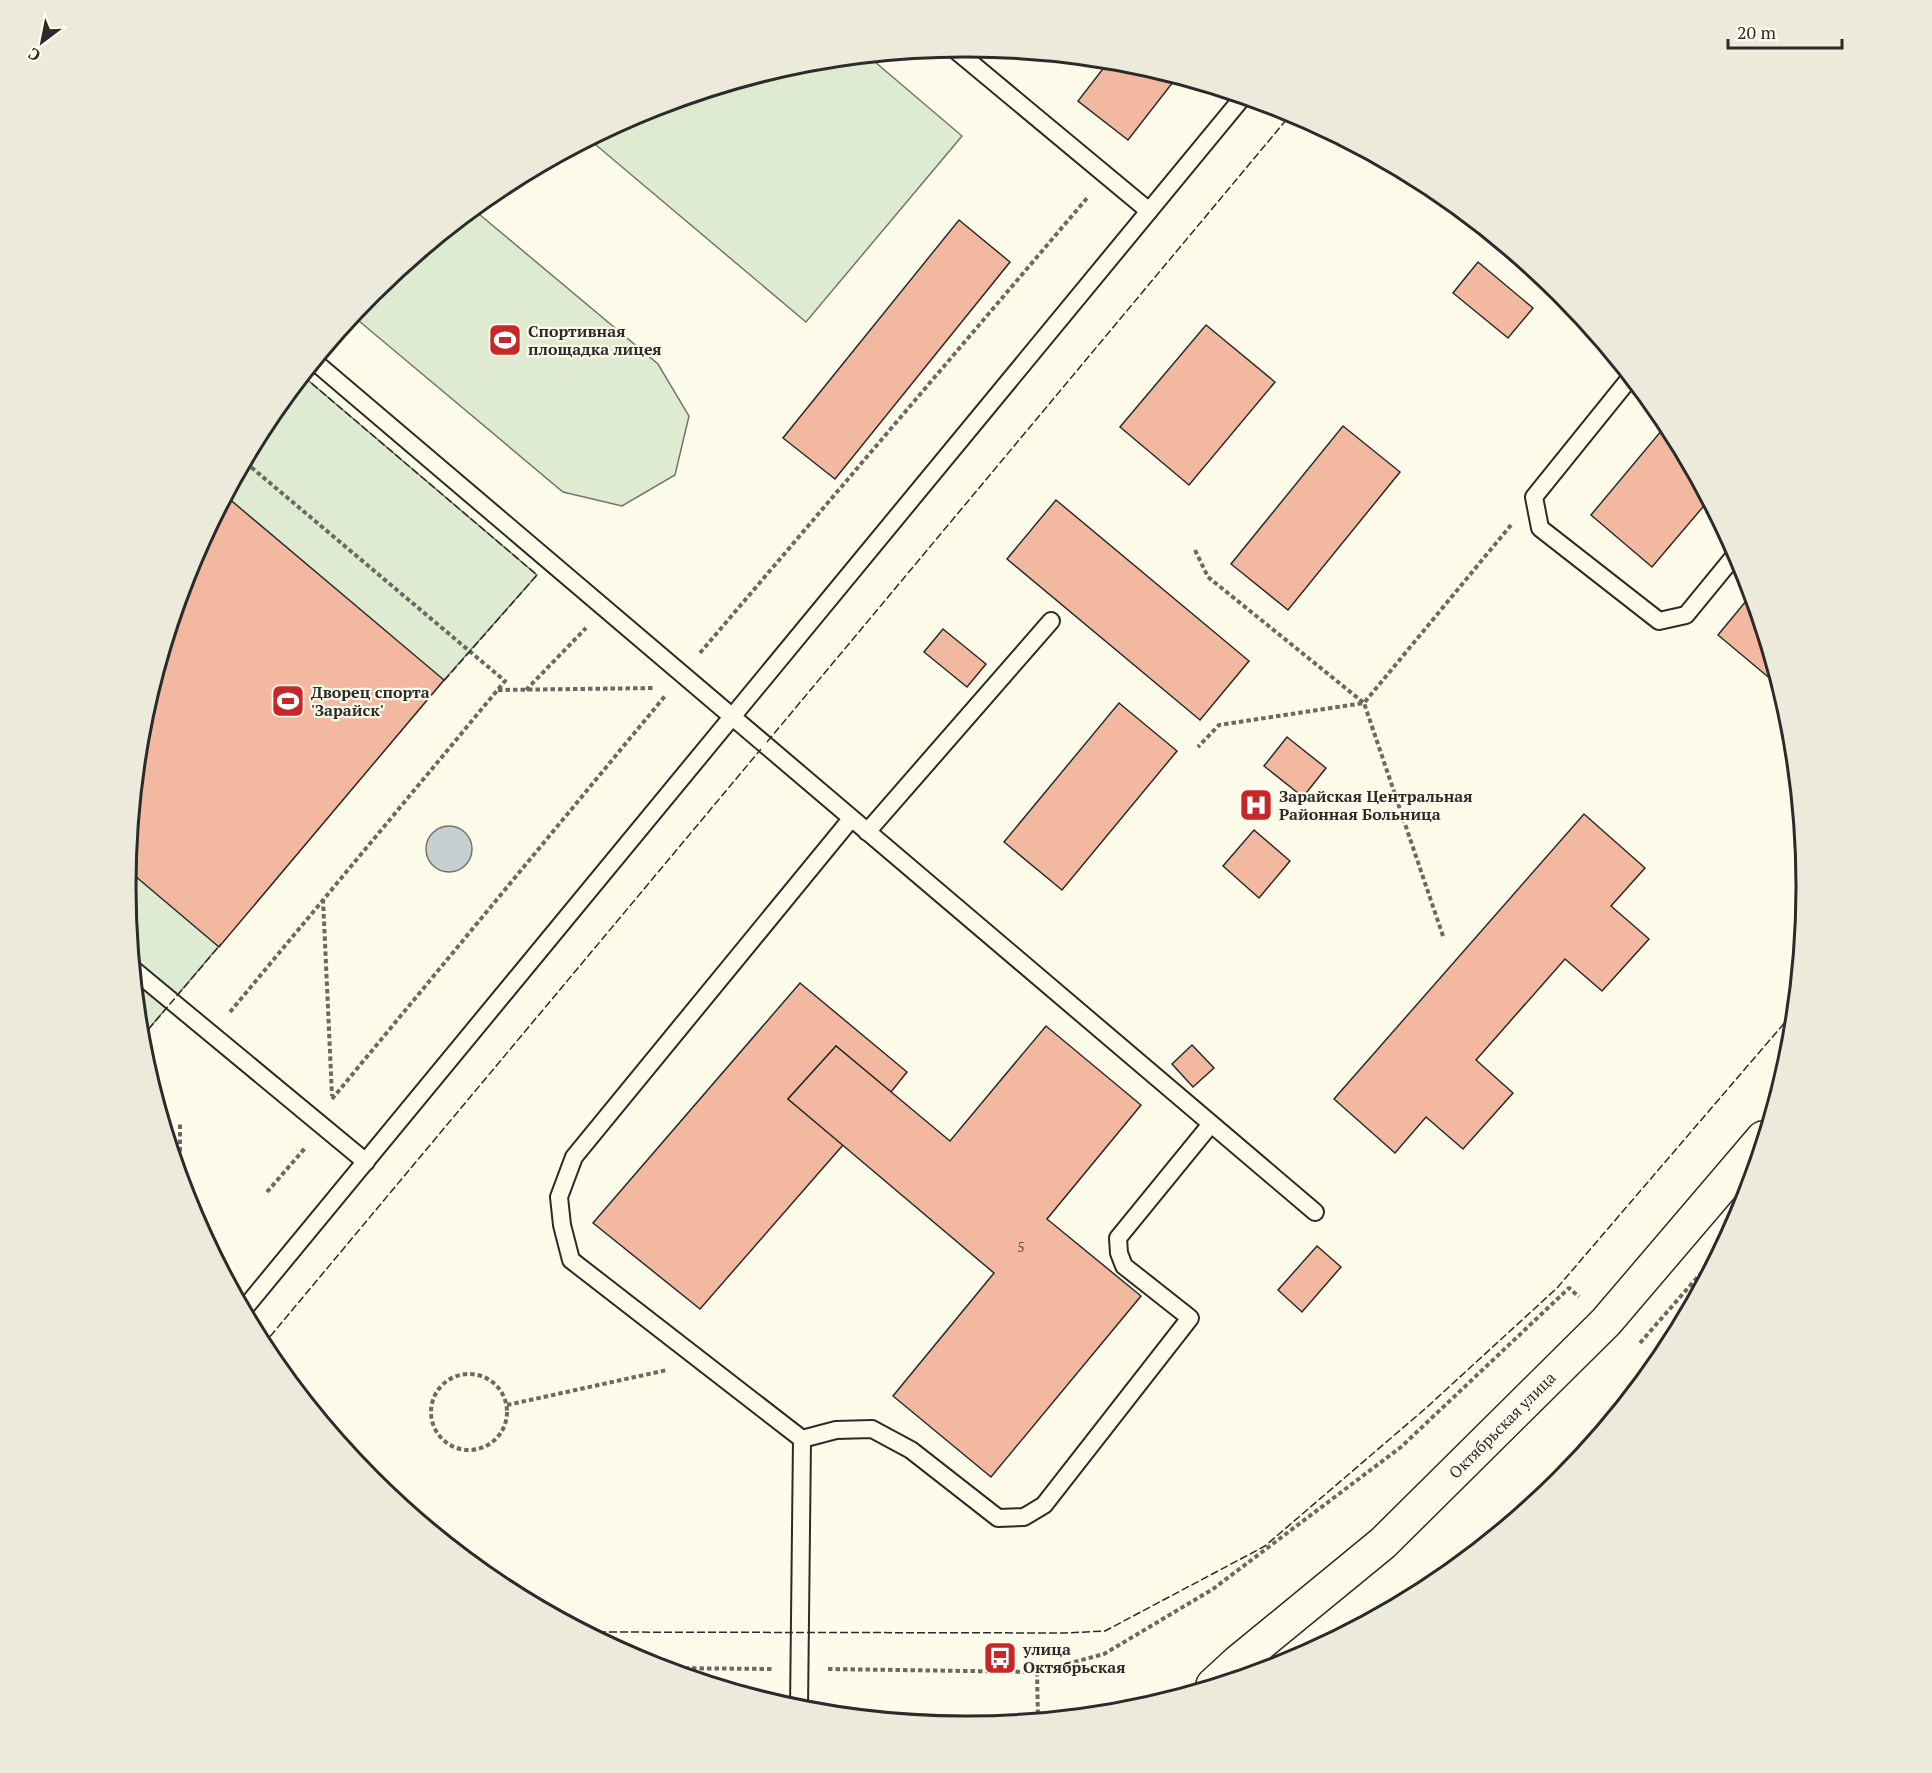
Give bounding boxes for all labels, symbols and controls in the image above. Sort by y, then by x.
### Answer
north arrow [12,12,72,72]
scale bar [1728,12,1842,50]
text: 20 m [1737,20,1777,44]
text: С [24,43,44,67]
place label: Спортивная площадка лицея [528,320,662,360]
sports icon: Спортивная площадка лицея [487,322,523,358]
place label: Дворец спорта 'Зарайск' [311,681,430,721]
sports icon: Дворец спорта 'Зарайск' [270,683,306,719]
place label: Зарайская Центральная Районная Больница [1279,785,1473,825]
hospital icon: Зарайская Центральная Районная Больница [1238,787,1274,823]
house number: 5 [1017,1237,1025,1256]
street label: Октябрьская улица [1444,1367,1560,1483]
place label: улица Октябрьская [1022,1638,1126,1678]
bus stop icon: улица Октябрьская [982,1640,1018,1676]

